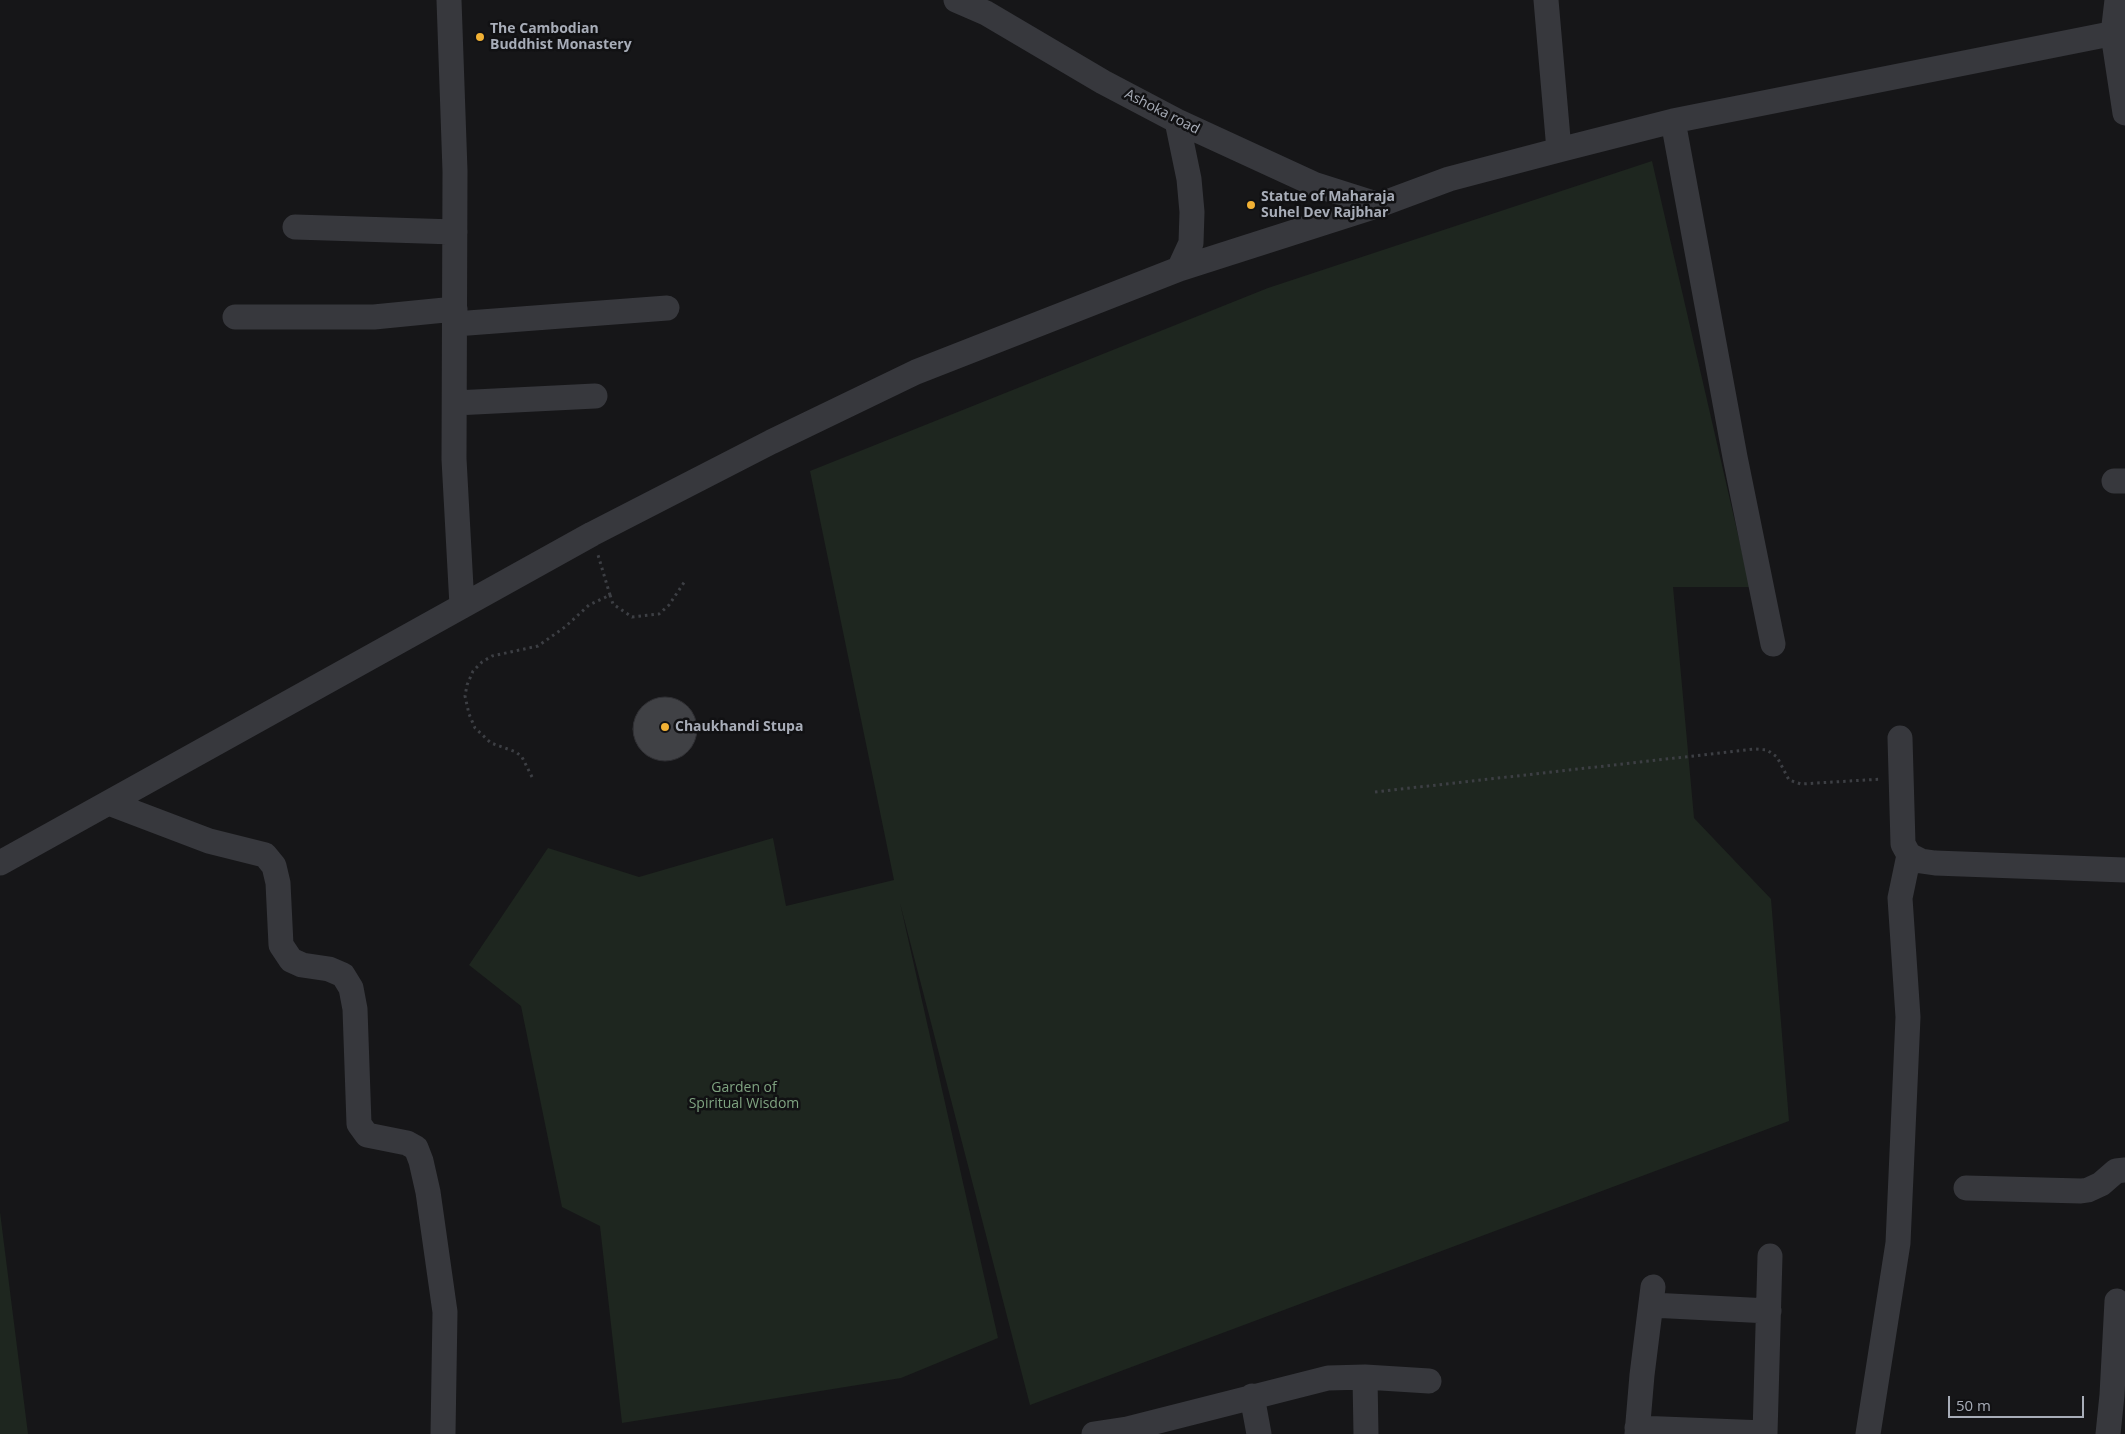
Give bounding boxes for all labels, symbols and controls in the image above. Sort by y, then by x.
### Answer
place label: The Cambodian Buddhist Monastery [490,21,632,54]
marker: The Cambodian Buddhist Monastery [474,31,486,43]
street label: Ashoka road [1122,86,1202,138]
place label: Statue of Maharaja Suhel Dev Rajbhar [1261,189,1395,222]
marker: Statue of Maharaja Suhel Dev Rajbhar [1245,199,1257,211]
place label: Chaukhandi Stupa [675,719,803,735]
marker: Chaukhandi Stupa [659,721,671,733]
park label: Garden of Spiritual Wisdom [689,1080,799,1112]
scale bar [1950,1386,2086,1418]
text: 50 m [1956,1395,1991,1415]

